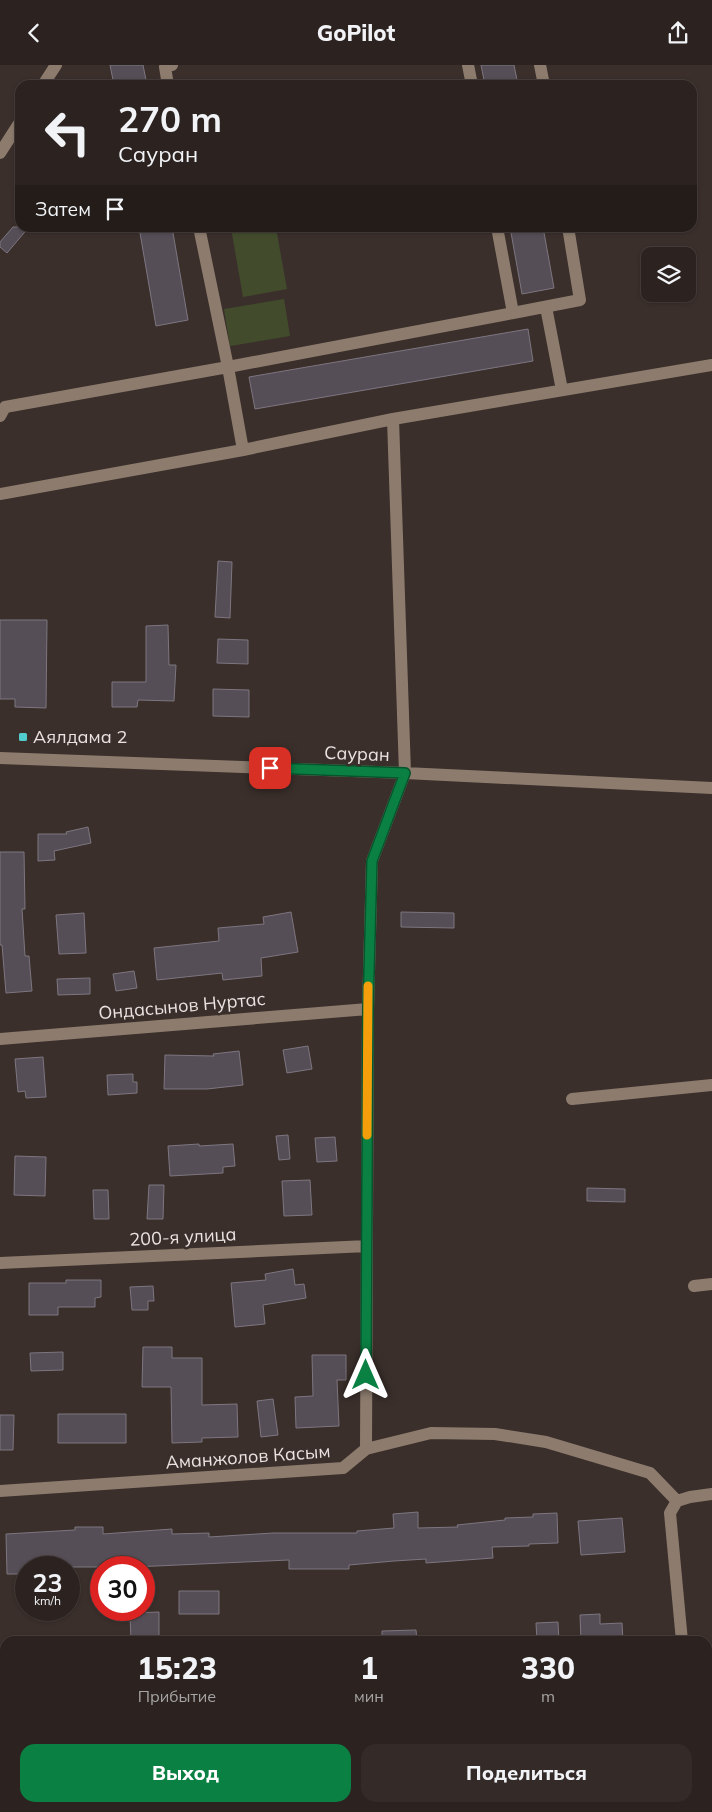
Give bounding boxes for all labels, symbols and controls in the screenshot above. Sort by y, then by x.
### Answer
icon: back [20,19,48,47]
text: GoPilot [317,19,395,47]
icon: share [664,19,692,47]
text: 270 m [118,97,222,141]
icon: left [35,100,100,165]
text: Сауран [118,140,198,168]
icon: arrive [101,195,129,223]
text: Затем [35,197,91,221]
map controls [641,247,696,302]
button: layers [641,247,696,302]
place label: Аялдама 2 [33,725,127,748]
marker: Аялдама 2 [17,731,29,743]
street label: Сауран [324,741,390,766]
pin [249,747,291,789]
icon: arrive [256,754,284,782]
street label: Ондасынов Нуртас [97,987,267,1024]
street label: 200-я улица [129,1222,237,1251]
position arrow [339,1348,391,1400]
street label: Аманжолов Касым [165,1439,331,1474]
speed limit sign: 30 [90,1556,155,1621]
text: 23 [32,1567,63,1598]
text: km/h [34,1593,61,1608]
text: 15:23 [137,1649,217,1687]
text: 1 [360,1649,378,1687]
text: 330 [521,1649,575,1687]
text: Прибытие [138,1686,216,1706]
text: мин [354,1686,384,1706]
text: m [541,1686,555,1706]
button: Выход [20,1744,351,1802]
button: Поделиться [361,1744,692,1802]

